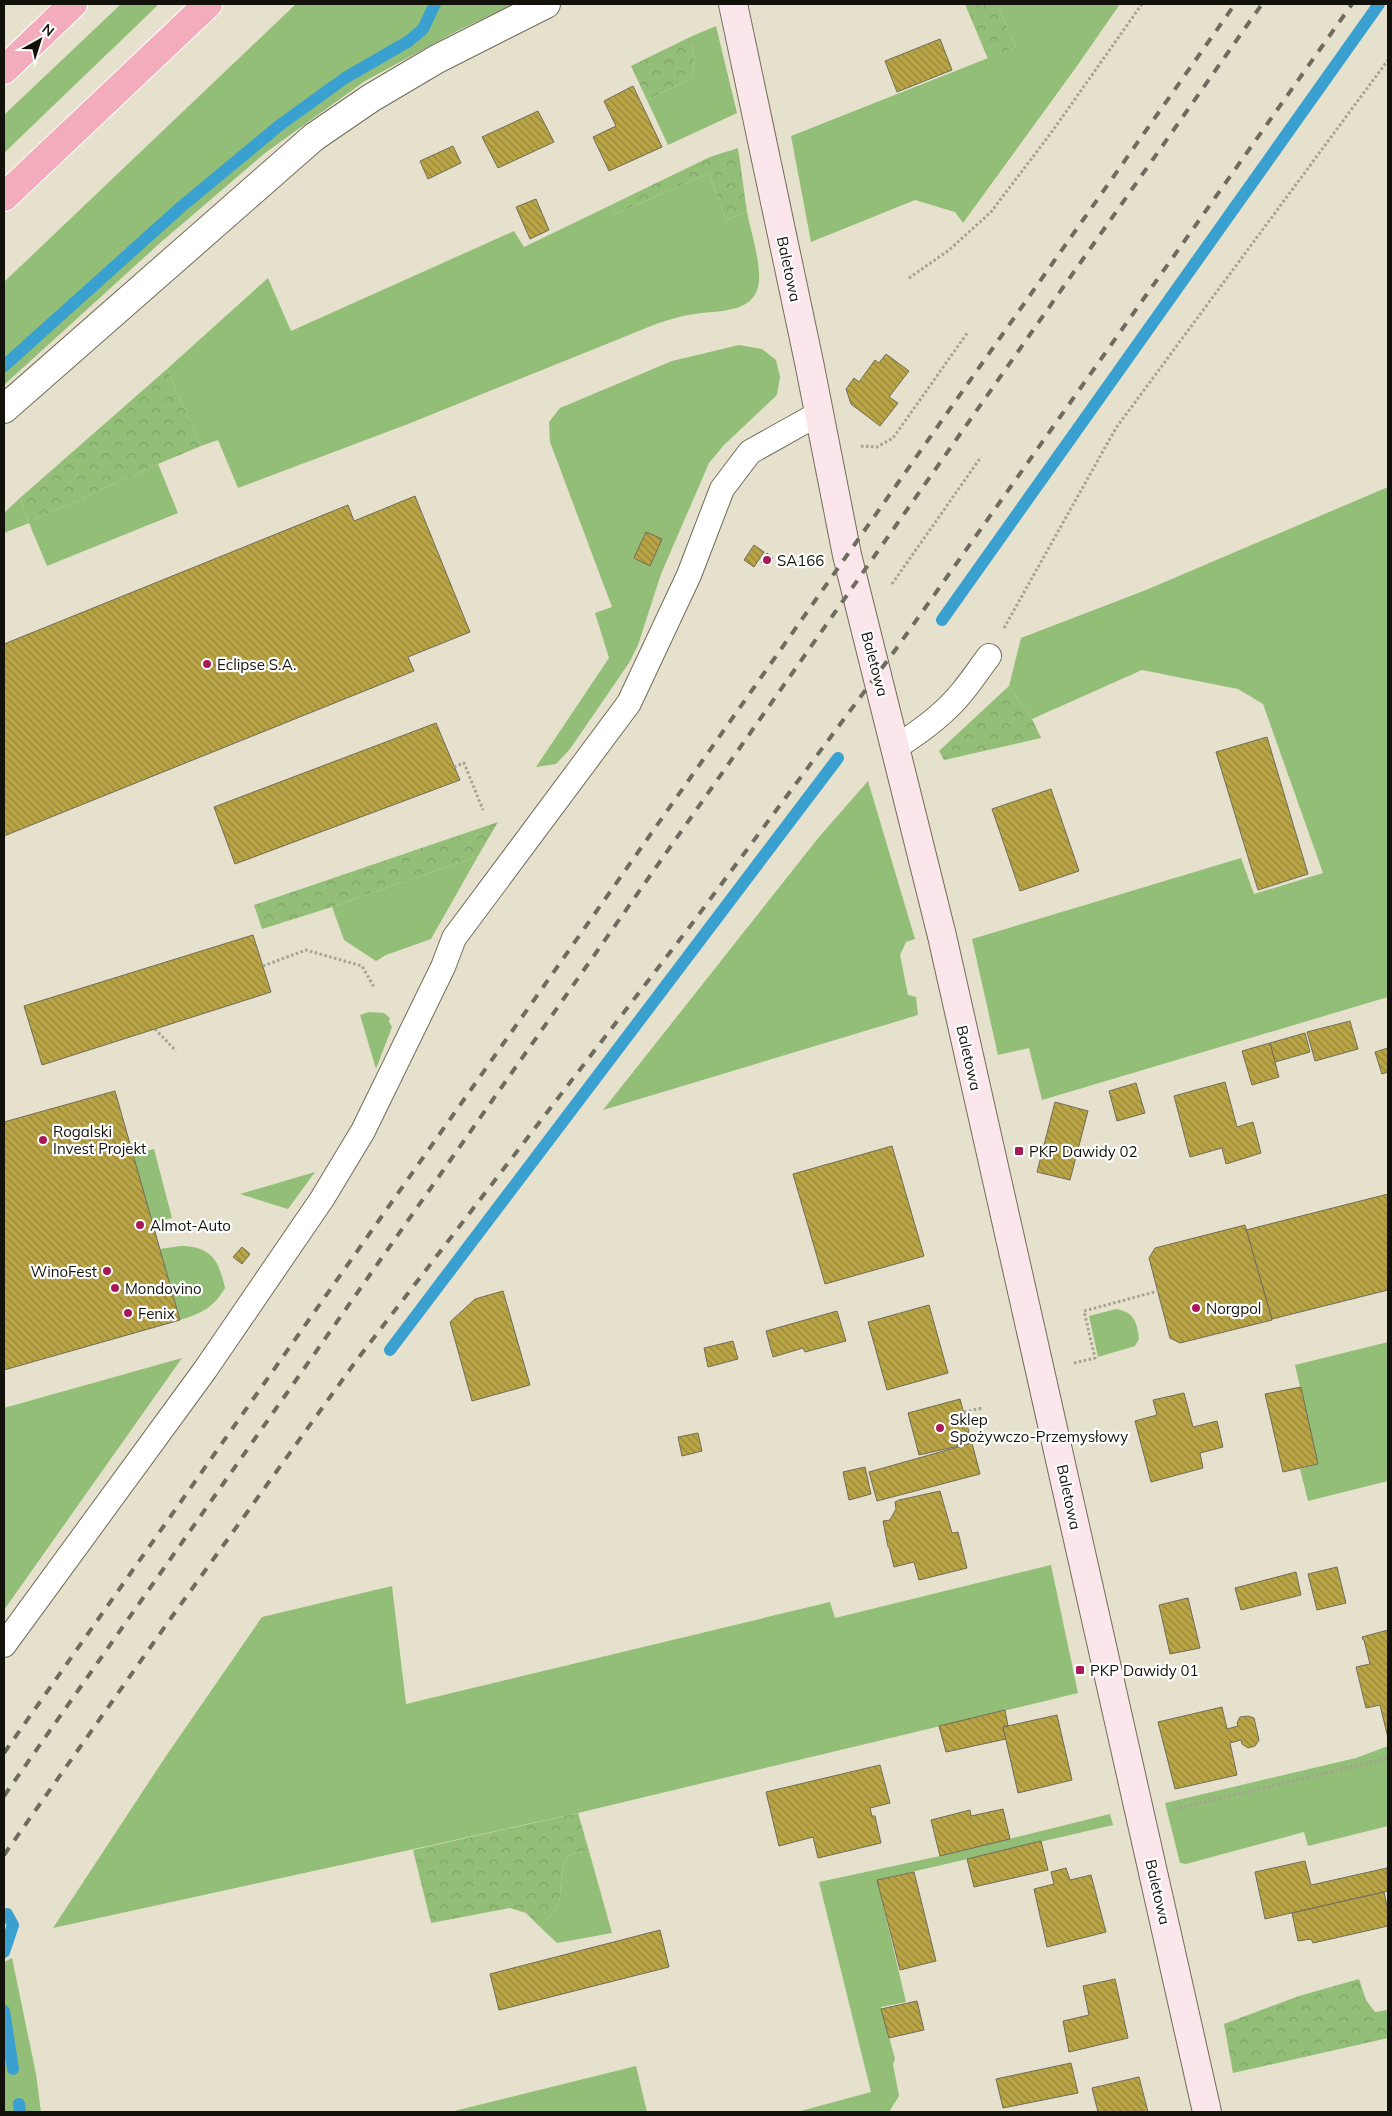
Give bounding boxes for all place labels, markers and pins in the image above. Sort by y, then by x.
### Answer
place label: SA166 [777,551,824,570]
marker: SA166 [761,554,773,566]
place label: Eclipse S.A. [217,655,297,674]
marker: Eclipse S.A. [201,658,213,670]
place label: Rogalski Invest Projekt [53,1122,146,1158]
marker: Rogalski Invest Projekt [37,1134,49,1146]
place label: PKP Dawidy 02 [1029,1142,1138,1161]
marker: PKP Dawidy 02 [1013,1145,1025,1157]
place label: Almot-Auto [150,1216,231,1235]
marker: Almot-Auto [134,1219,146,1231]
place label: WinoFest [30,1262,97,1281]
marker: WinoFest [101,1265,113,1277]
place label: Mondovino [125,1279,202,1298]
marker: Mondovino [109,1282,121,1294]
place label: Norgpol [1206,1299,1261,1318]
marker: Norgpol [1190,1302,1202,1314]
place label: Fenix [138,1304,175,1323]
marker: Fenix [122,1307,134,1319]
place label: Sklep Spożywczo-Przemysłowy [950,1410,1128,1446]
marker: Sklep Spożywczo-Przemysłowy [934,1422,946,1434]
place label: PKP Dawidy 01 [1090,1661,1199,1680]
marker: PKP Dawidy 01 [1074,1664,1086,1676]

